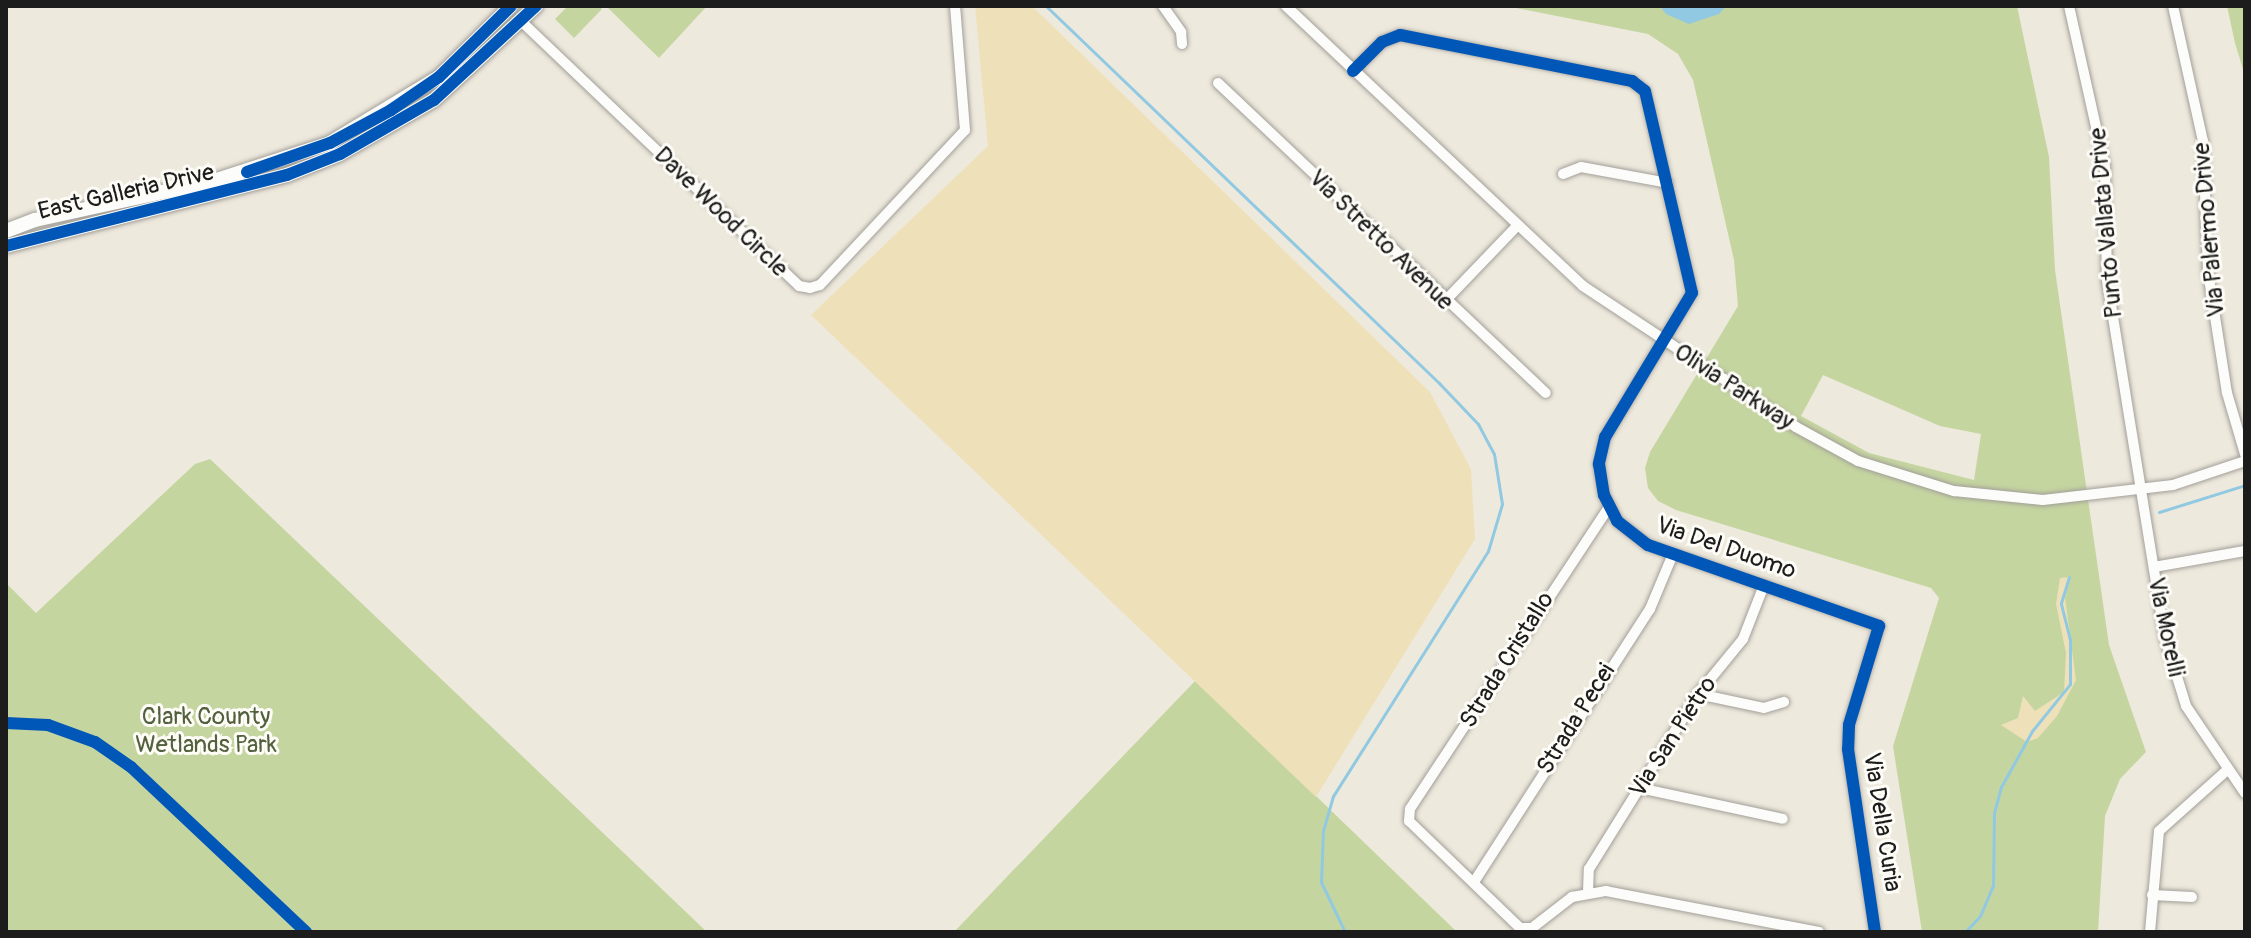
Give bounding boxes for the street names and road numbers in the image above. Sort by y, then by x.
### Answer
street label: Punto Vallata Drive [2083,127,2129,319]
street label: Dave Wood Circle [648,141,794,283]
street label: Via Palermo Drive [2187,141,2231,319]
street label: East Galleria Drive [35,158,217,226]
street label: Via Stretto Avenue [1303,164,1459,316]
street label: Olivia Parkway [1669,338,1799,436]
street label: Via Del Duomo [1652,511,1800,585]
street label: Via Morelli [2141,575,2191,679]
street label: Strada Cristallo [1454,587,1560,733]
street label: Strada Pecei [1531,658,1621,780]
street label: Via San Pietro [1623,671,1723,803]
street label: Via Della Curia [1857,750,1907,894]

